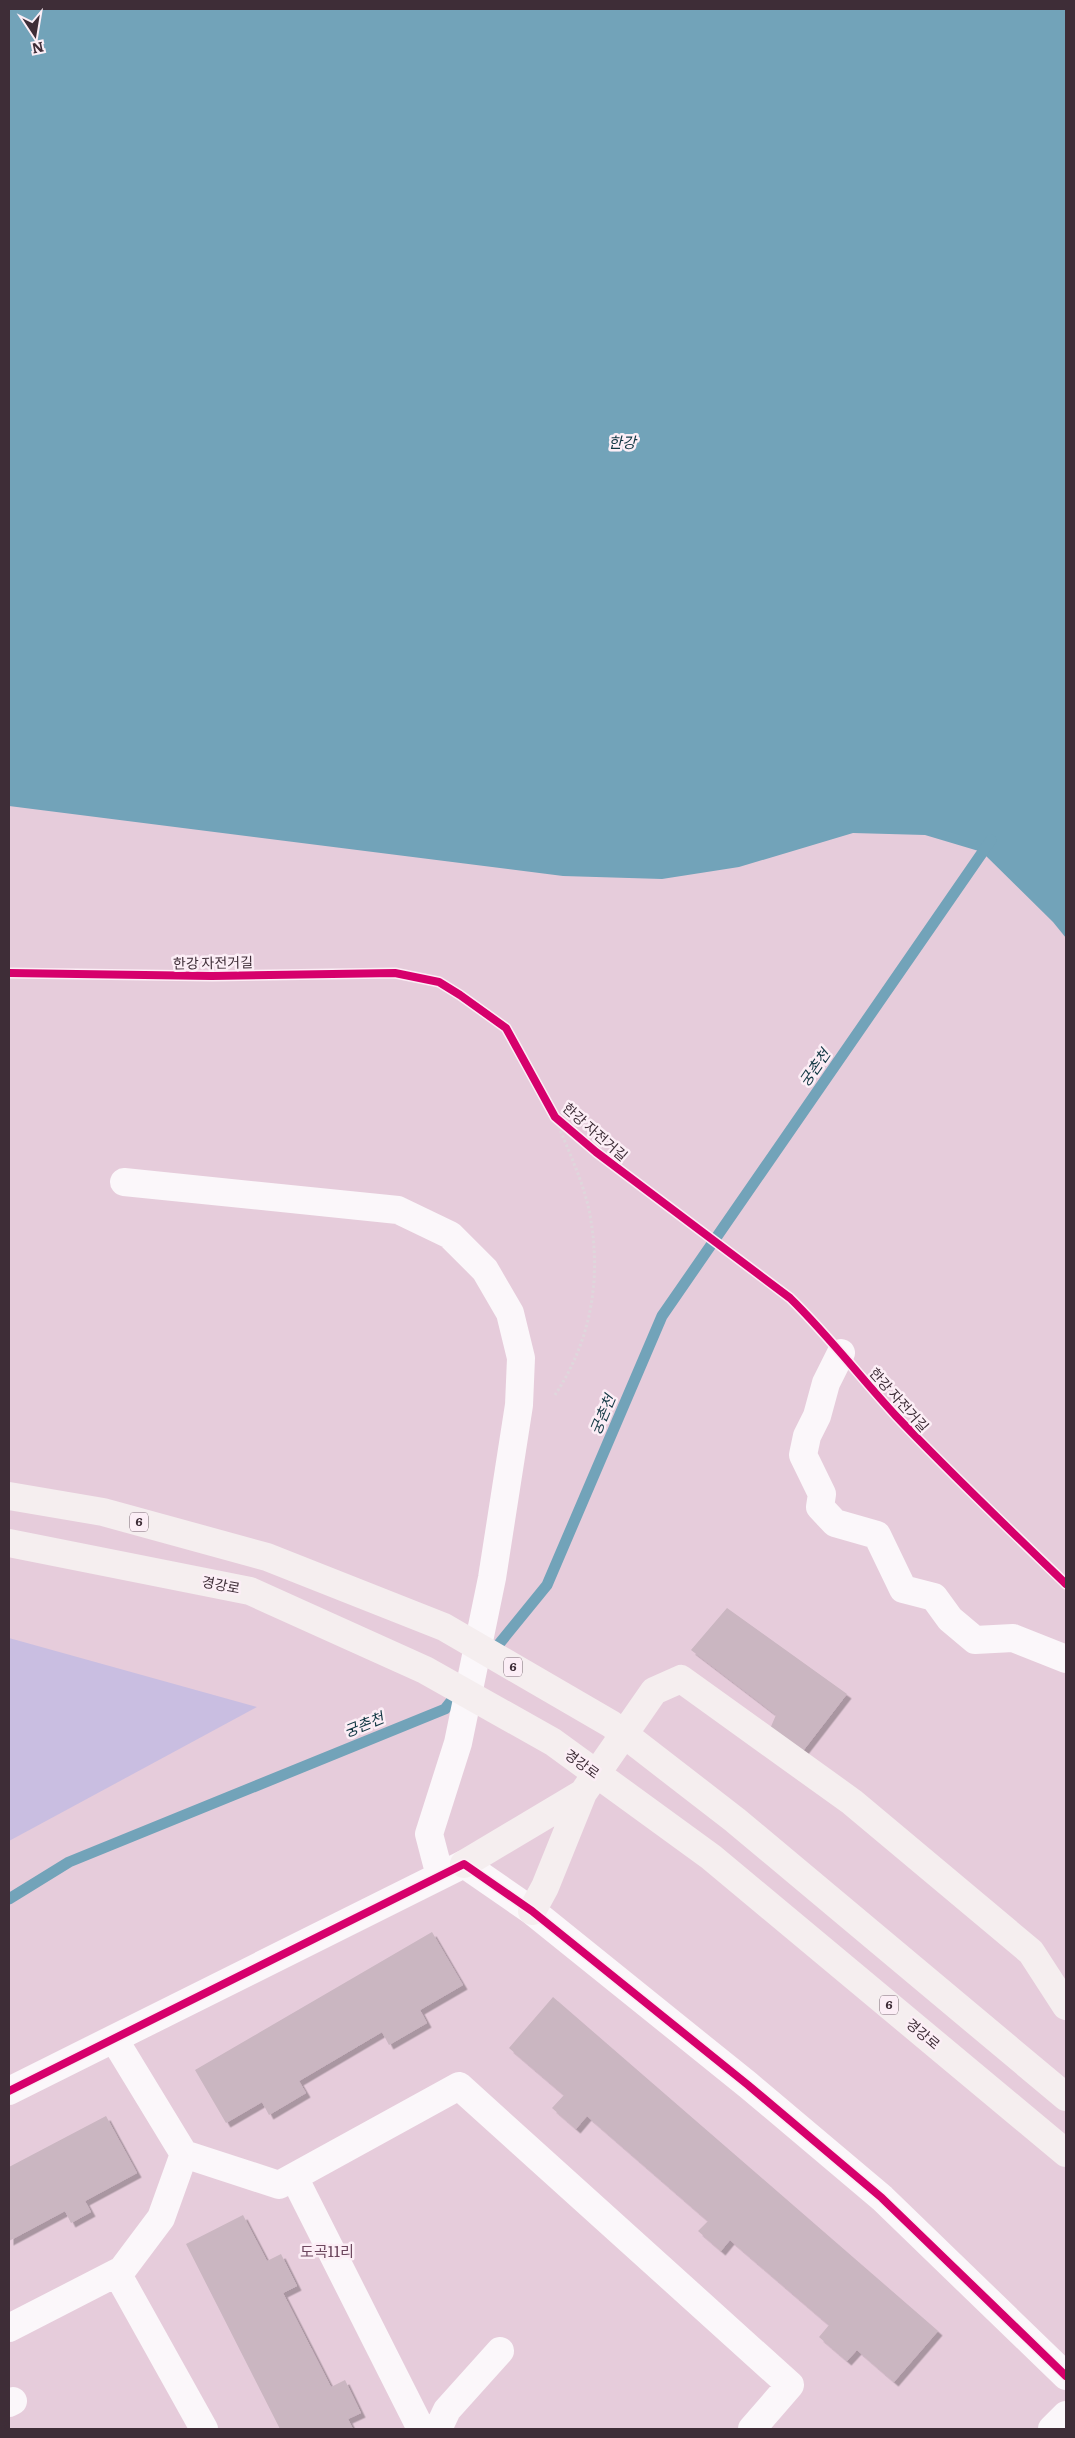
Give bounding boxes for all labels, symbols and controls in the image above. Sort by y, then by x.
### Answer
north arrow [10,10,60,60]
text: N [30,38,46,60]
water label: 한강 [608,430,638,453]
street label: 한강 자전거길 [173,951,253,973]
water label: 궁촌천 [792,1042,836,1091]
street label: 한강 자전거길 [559,1097,632,1165]
street label: 한강 자전거길 [866,1363,934,1436]
water label: 궁촌천 [583,1389,621,1438]
road number: 6 [130,1512,148,1531]
street label: 경강로 [200,1571,242,1598]
road number: 6 [504,1658,522,1676]
water label: 궁촌천 [340,1704,389,1742]
street label: 경강로 [561,1744,604,1783]
road number: 6 [880,1996,898,2014]
street label: 경강로 [902,2013,945,2053]
district label: 도곡11리 [300,2239,354,2262]

